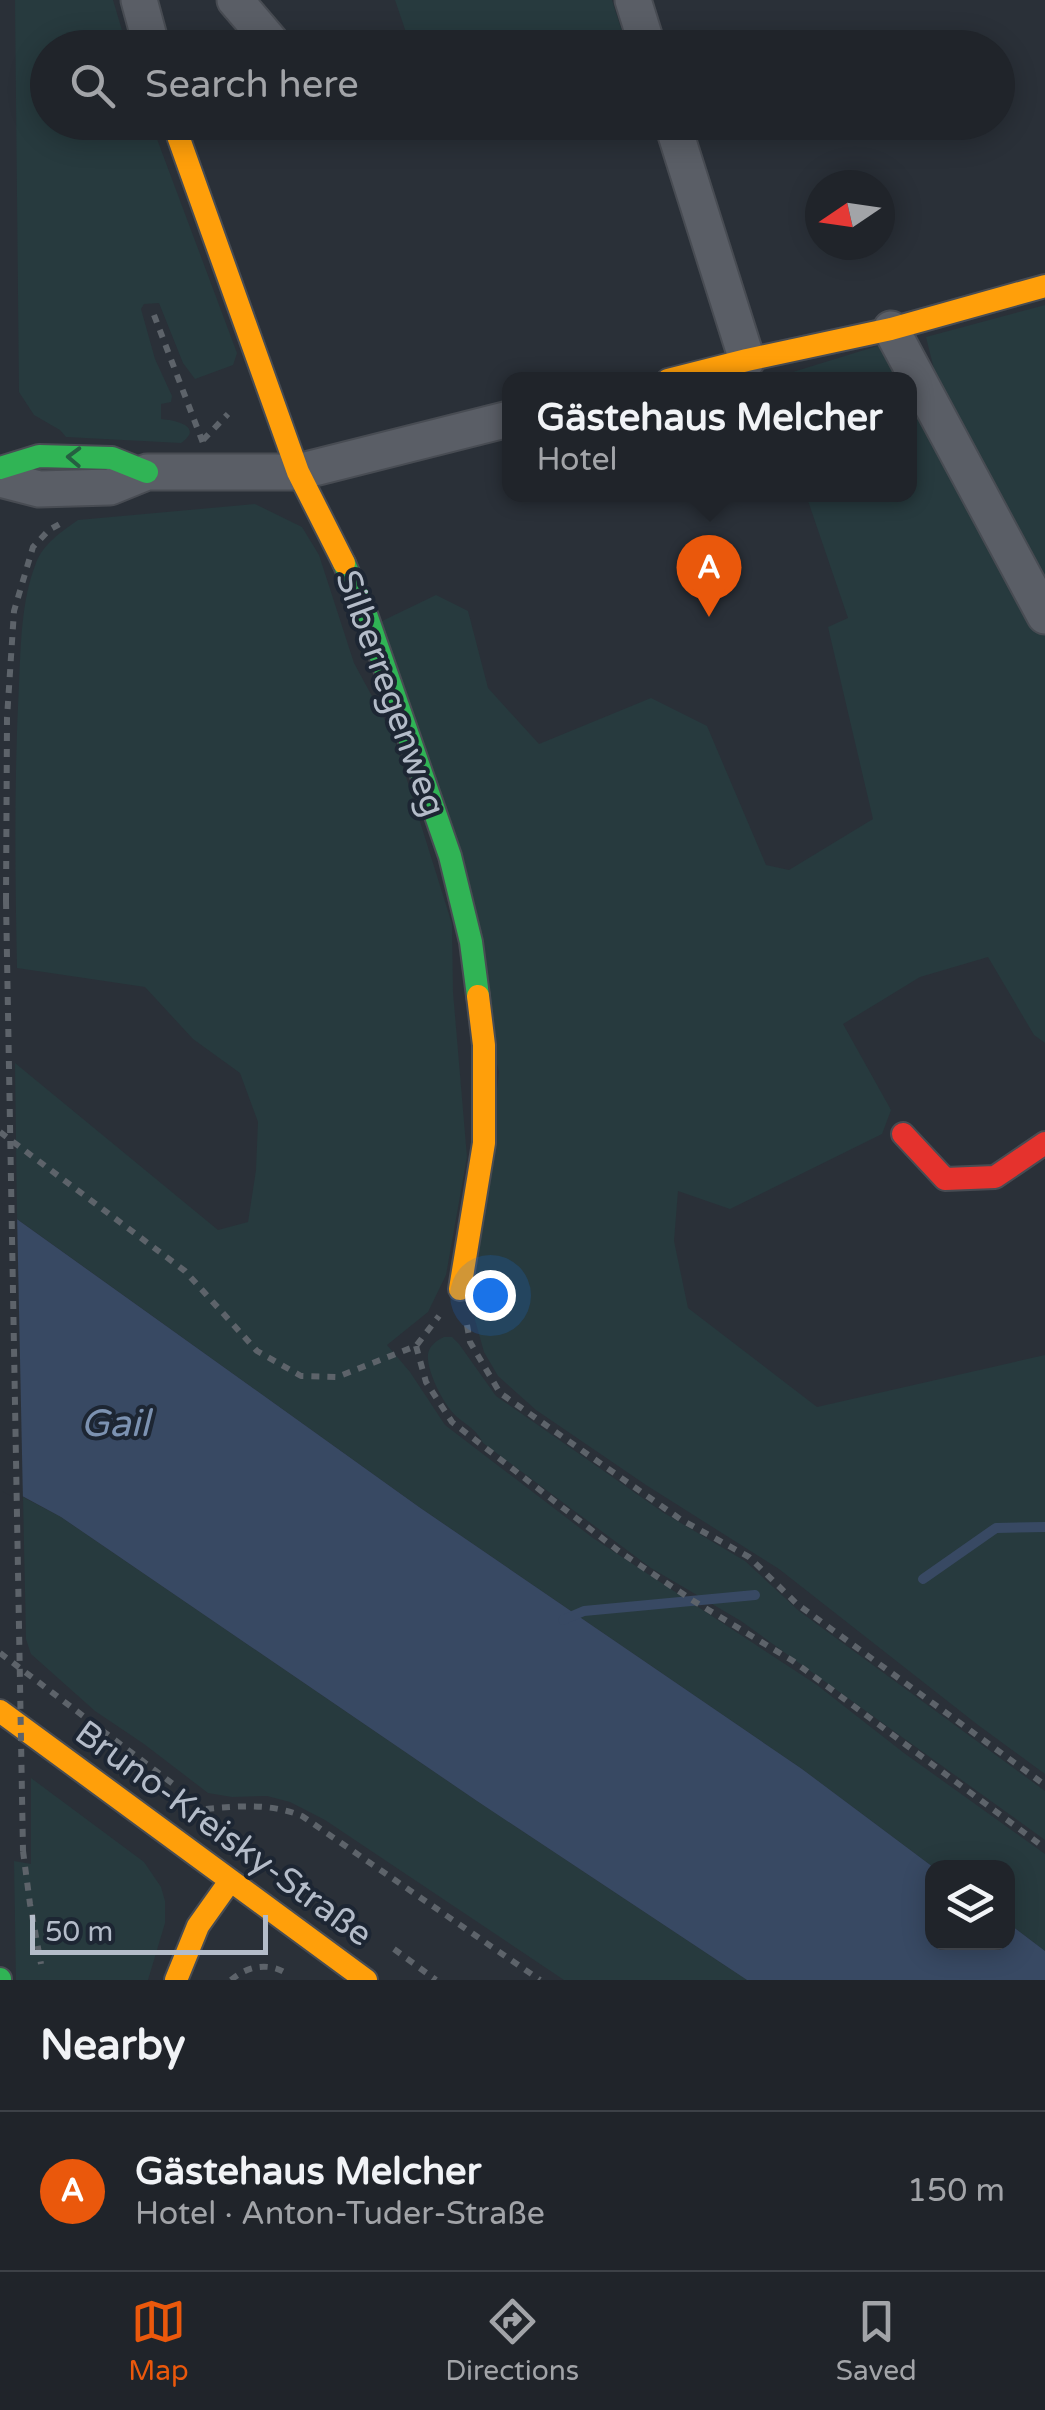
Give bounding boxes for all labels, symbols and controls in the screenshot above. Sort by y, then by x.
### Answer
search box [30,30,1015,140]
icon: search [65,58,120,113]
text: Search here [145,62,359,108]
north arrow [805,170,895,260]
popup [502,372,917,502]
text: Gästehaus Melcher [536,395,883,441]
text: Hotel [536,441,618,479]
one-way arrow [65,446,81,467]
pin: A [676,534,742,617]
street label: Silberregenweg [326,564,454,822]
your location [465,1270,516,1321]
water label: Gail [80,1401,154,1447]
street label: Bruno-Kreisky-Straße [67,1712,380,1956]
map controls [925,1860,1015,1950]
button: layers [925,1860,1015,1950]
scale bar [30,1910,268,1954]
text: 50 m [45,1915,113,1949]
text: Nearby [40,2020,185,2071]
text: Gästehaus Melcher [135,2149,481,2195]
text: A [61,2172,84,2210]
text: 150 m [907,2172,1005,2210]
text: Hotel · Anton-Tuder-Straße [135,2195,545,2233]
tab: Map [128,2294,189,2388]
tab: Directions [445,2294,579,2388]
tab: Saved [836,2294,917,2388]

